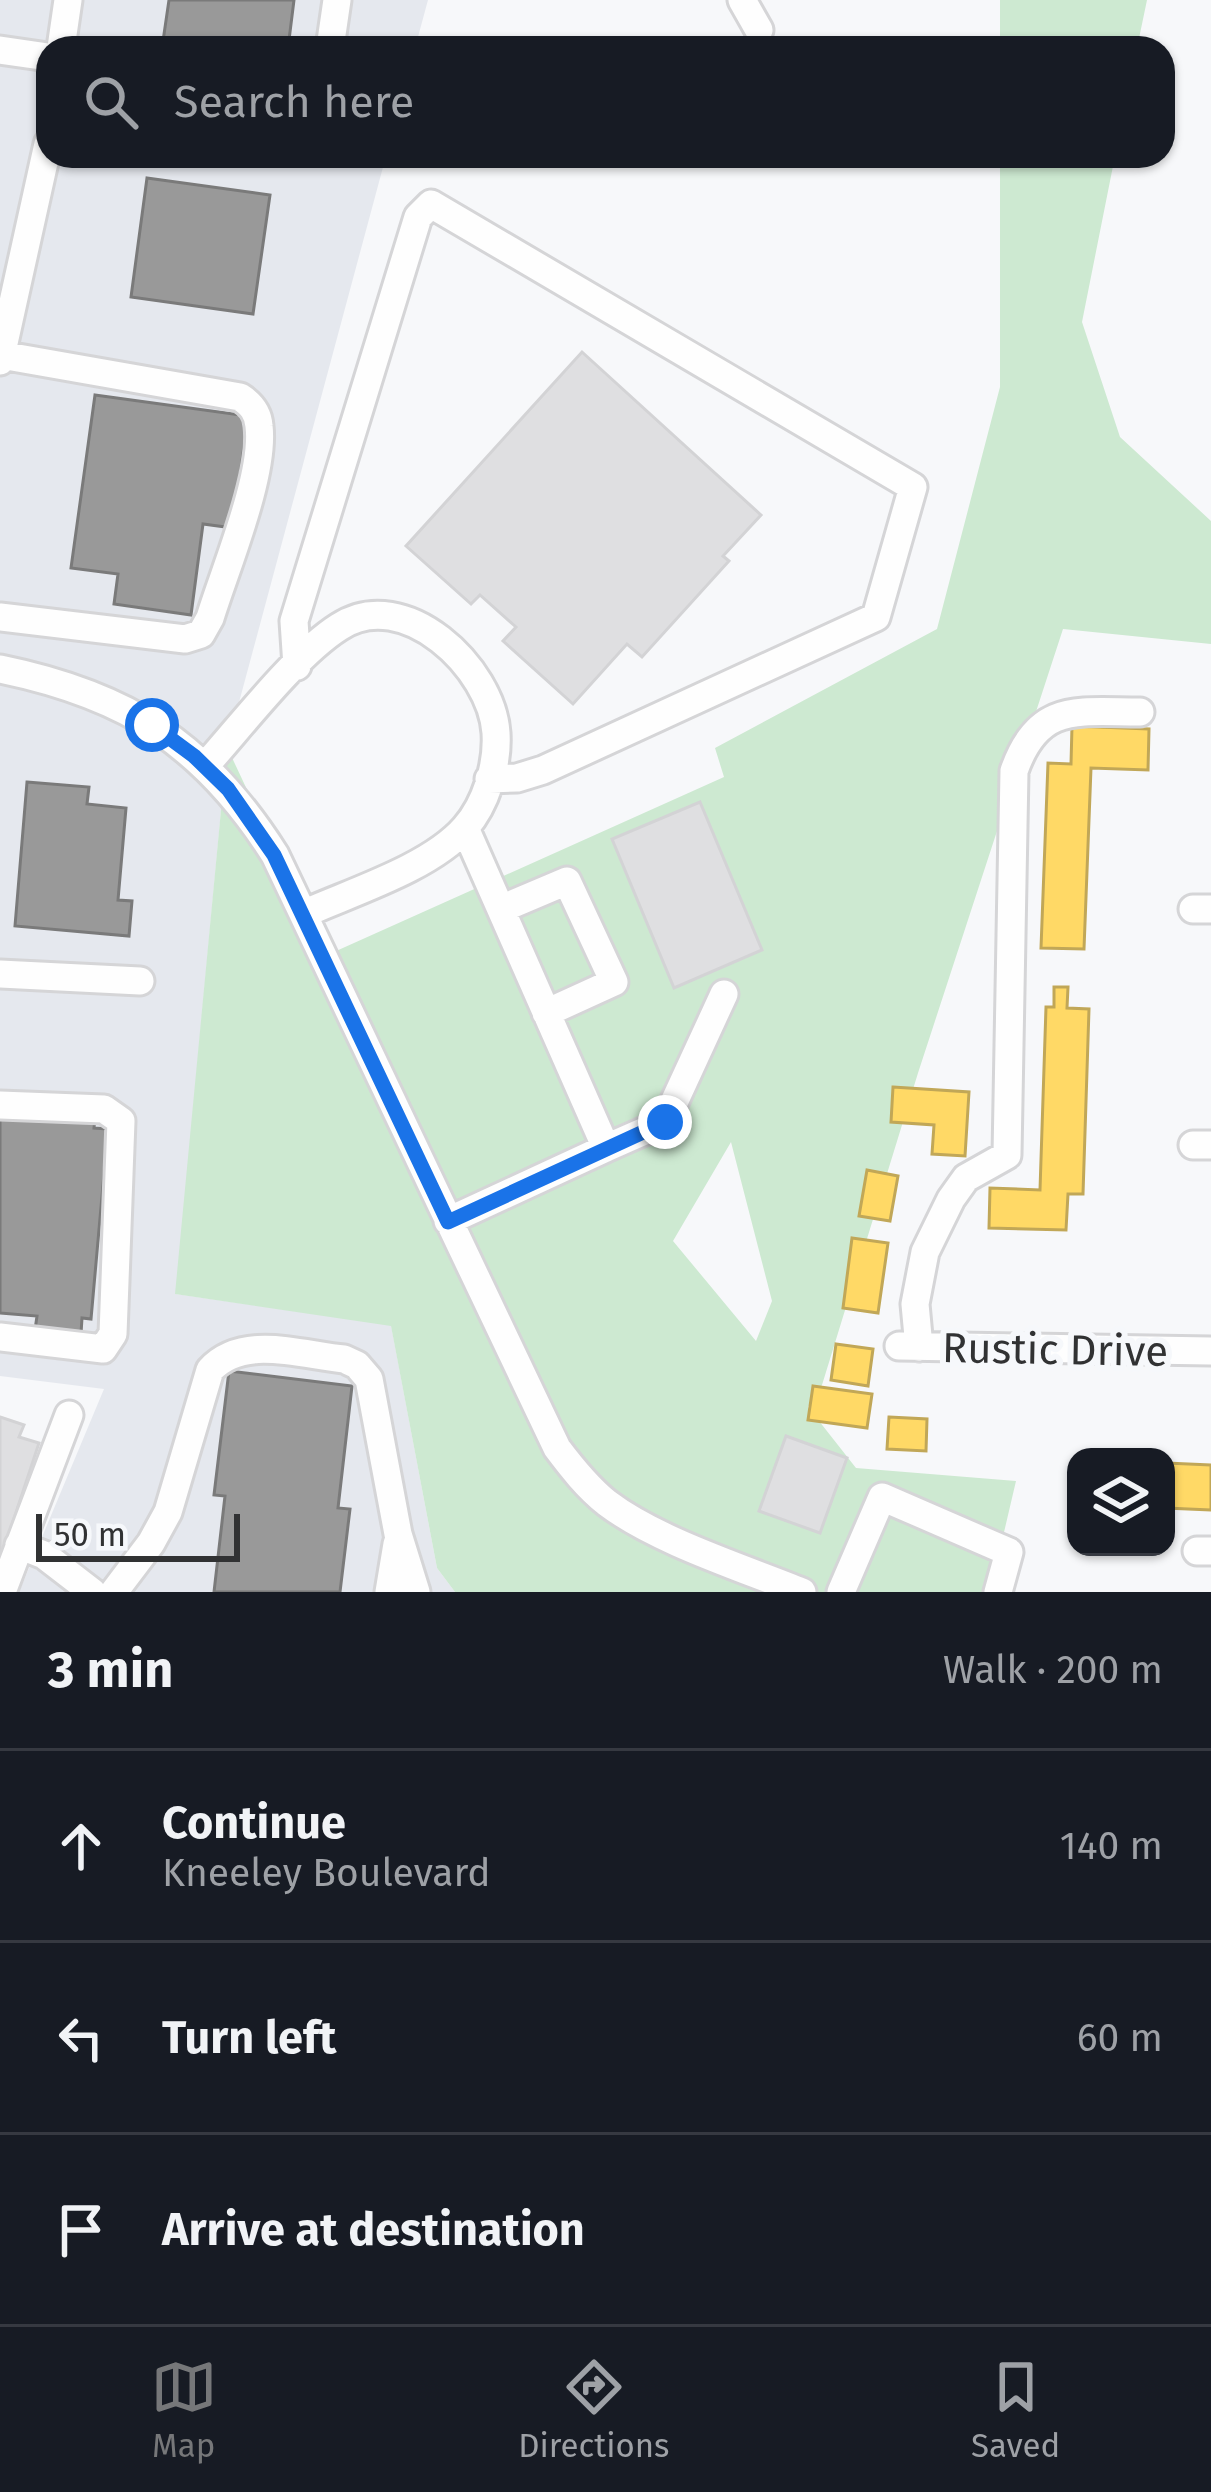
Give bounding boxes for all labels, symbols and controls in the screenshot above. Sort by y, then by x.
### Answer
search box [36,36,1175,168]
icon: search [78,69,144,135]
text: Search here [174,75,414,129]
route start [125,698,179,752]
route end [638,1095,692,1149]
street label: Rustic Drive [941,1323,1168,1377]
map controls [1067,1448,1175,1556]
button: layers [1067,1448,1175,1556]
scale bar [36,1508,240,1561]
text: 50 m [54,1515,126,1555]
text: 3 min [48,1639,174,1701]
text: Walk · 200 m [943,1647,1163,1693]
text: Continue [162,1796,346,1850]
icon: ahead [48,1813,114,1879]
text: 140 m [1060,1823,1163,1869]
text: Kneeley Boulevard [162,1850,491,1896]
icon: left [48,2005,114,2071]
text: Turn left [162,2011,336,2065]
text: 60 m [1077,2015,1163,2061]
icon: arrive [48,2197,114,2263]
text: Arrive at destination [162,2203,585,2257]
tab: Map [151,2354,217,2466]
tab: Directions [518,2354,670,2466]
tab: Saved [971,2354,1060,2466]

